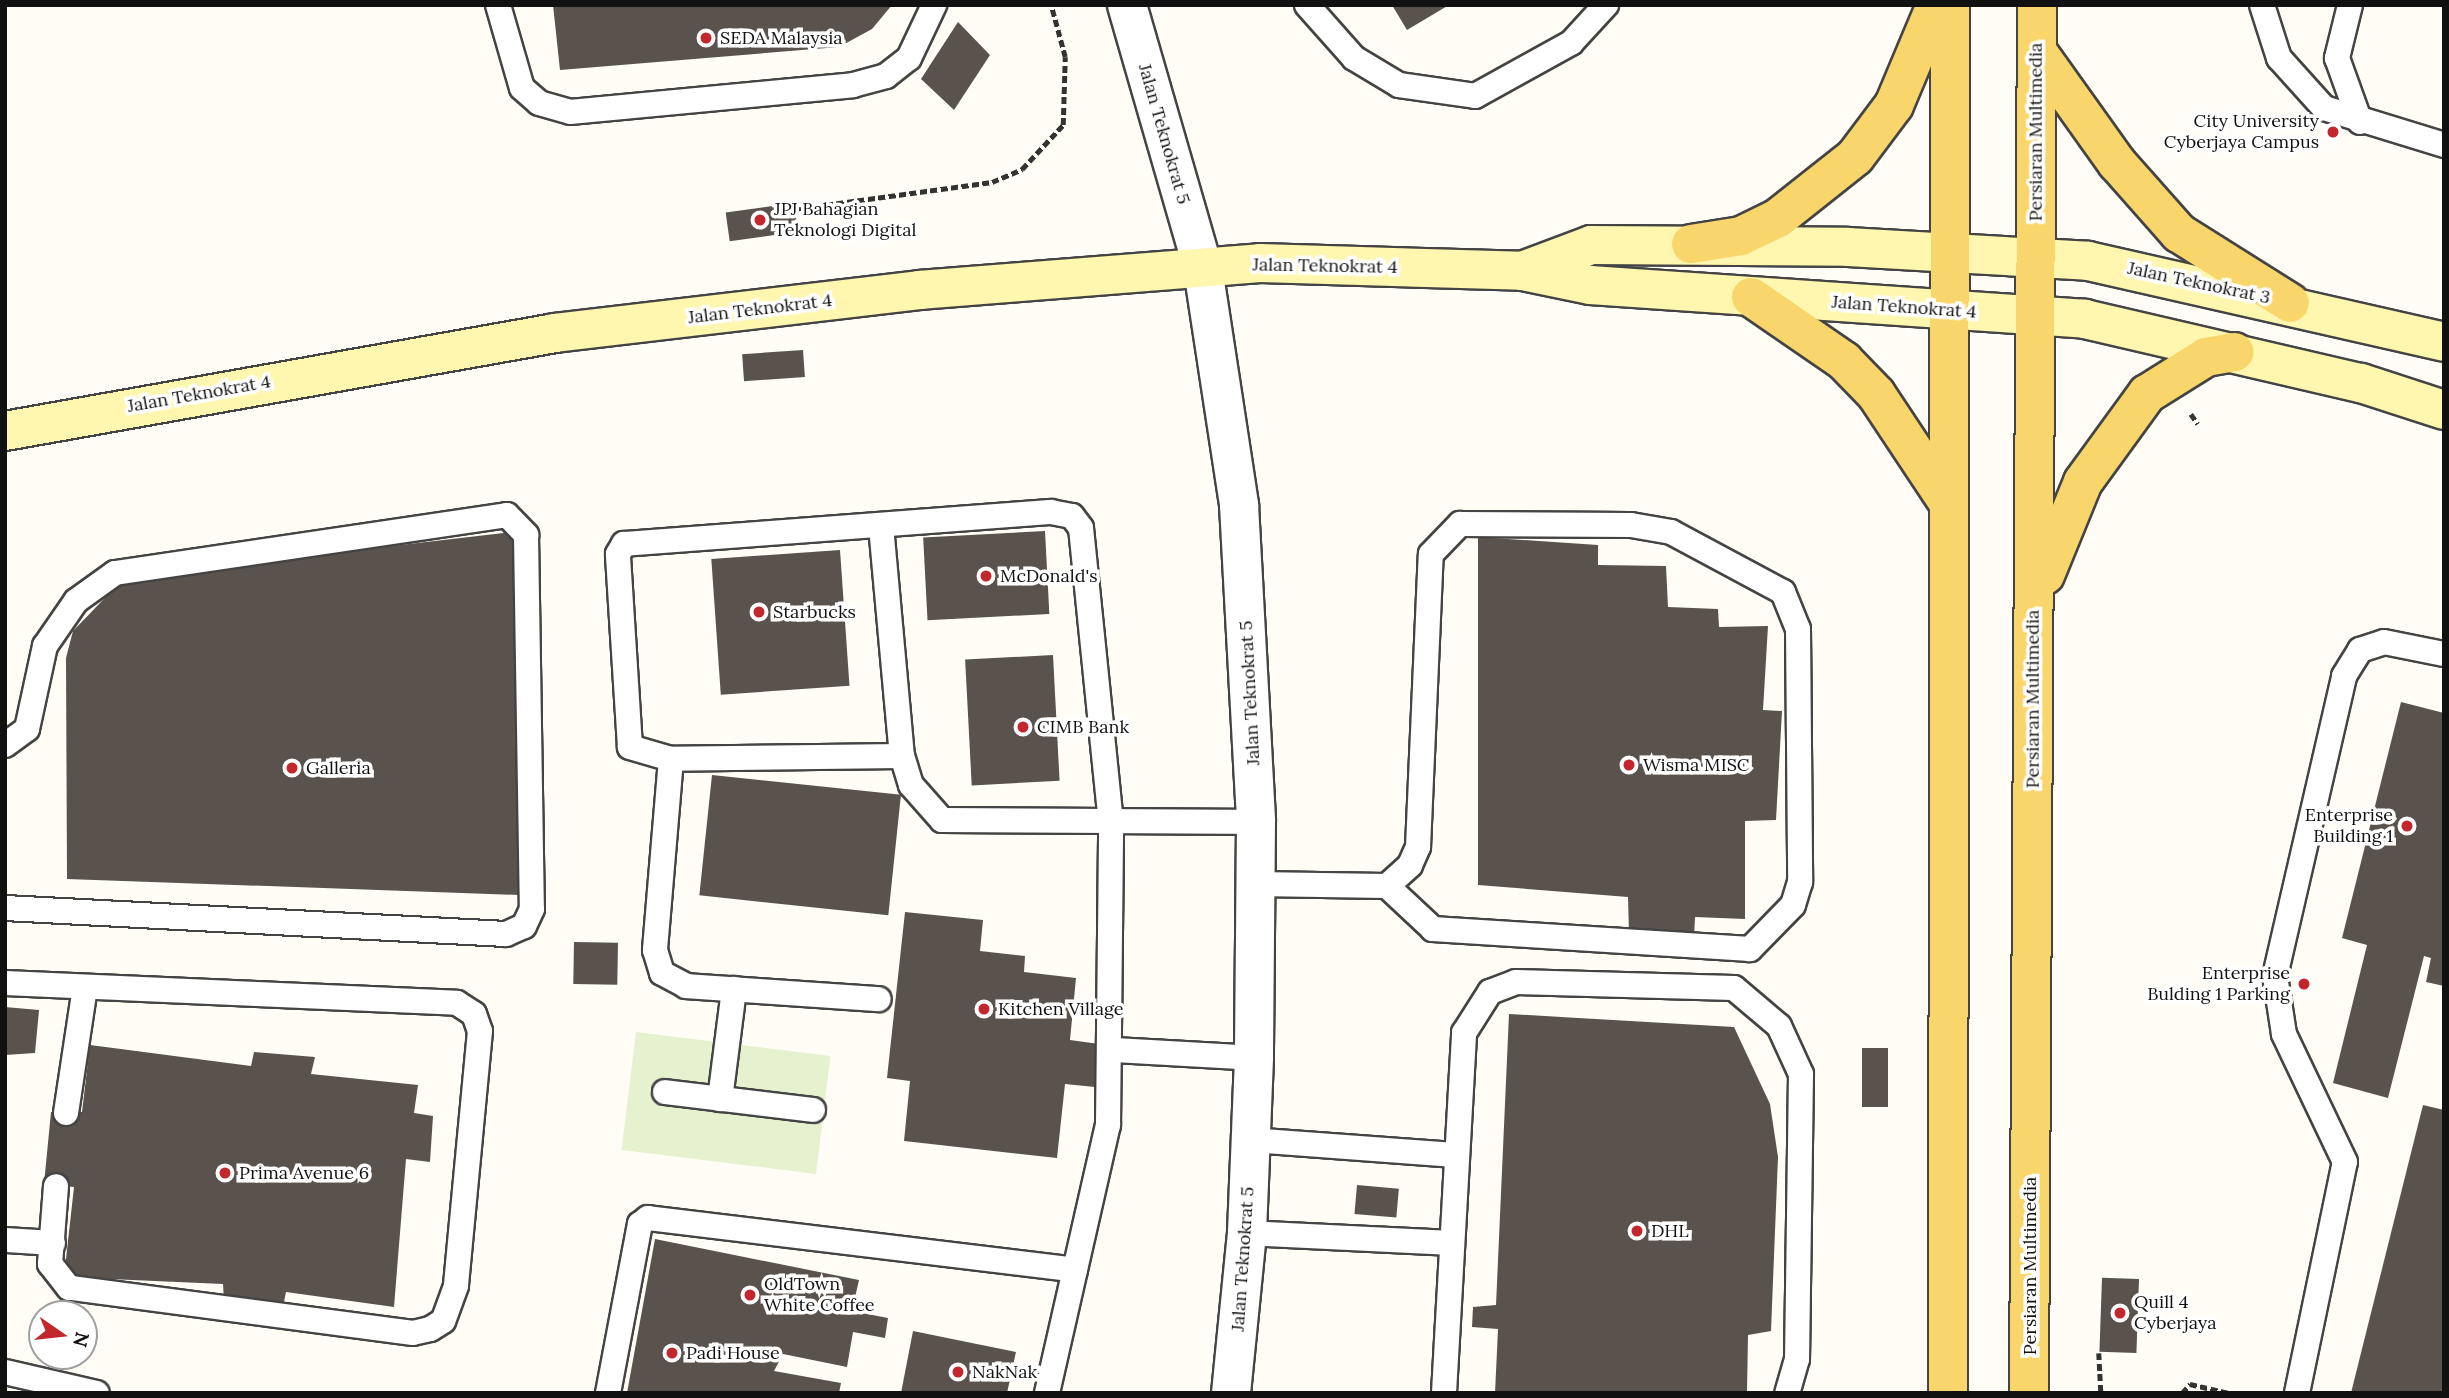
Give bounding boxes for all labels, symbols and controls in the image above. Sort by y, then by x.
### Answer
place label: SEDA Malaysia [720,27,843,49]
marker: SEDA Malaysia [698,30,714,46]
street label: Persiaran Multimedia [2025,43,2047,221]
street label: Jalan Teknokrat 5 [1134,61,1194,207]
place label: City University Cyberjaya Campus [2164,111,2319,154]
marker: City University Cyberjaya Campus [2325,124,2341,140]
place label: JPJ Bahagian Teknologi Digital [774,199,916,242]
marker: JPJ Bahagian Teknologi Digital [752,212,768,228]
street label: Jalan Teknokrat 4 [1252,254,1398,278]
street label: Jalan Teknokrat 3 [2126,257,2272,309]
street label: Jalan Teknokrat 4 [687,289,833,329]
street label: Jalan Teknokrat 4 [1831,291,1977,323]
street label: Jalan Teknokrat 4 [126,371,272,417]
place label: McDonald's [1000,565,1098,587]
marker: McDonald's [978,568,994,584]
place label: Starbucks [773,601,856,623]
marker: Starbucks [751,604,767,620]
street label: Persiaran Multimedia [2022,610,2044,788]
street label: Jalan Teknokrat 5 [1235,620,1265,766]
place label: CIMB Bank [1037,716,1129,738]
marker: CIMB Bank [1015,719,1031,735]
place label: Wisma MISC [1643,754,1749,776]
place label: Galleria [306,757,371,779]
marker: Wisma MISC [1621,757,1637,773]
marker: Galleria [284,760,300,776]
place label: Enterprise Building 1 [2305,805,2393,848]
marker: Enterprise Building 1 [2399,818,2415,834]
place label: Enterprise Bulding 1 Parking [2147,963,2290,1006]
marker: Enterprise Bulding 1 Parking [2296,976,2312,992]
place label: Kitchen Village [998,998,1124,1020]
marker: Kitchen Village [976,1001,992,1017]
place label: Prima Avenue 6 [239,1162,369,1184]
marker: Prima Avenue 6 [217,1165,233,1181]
street label: Persiaran Multimedia [2019,1177,2041,1355]
street label: Jalan Teknokrat 5 [1227,1186,1259,1332]
place label: DHL [1651,1220,1689,1242]
marker: DHL [1629,1223,1645,1239]
place label: OldTown White Coffee [764,1274,875,1316]
marker: OldTown White Coffee [742,1287,758,1303]
place label: Quill 4 Cyberjaya [2134,1292,2217,1334]
north arrow [28,1300,98,1370]
marker: Quill 4 Cyberjaya [2112,1305,2128,1321]
text: N [68,1330,95,1350]
place label: Padi House [686,1342,780,1364]
marker: Padi House [664,1345,680,1361]
place label: NakNak [972,1361,1037,1383]
marker: NakNak [950,1364,966,1380]

